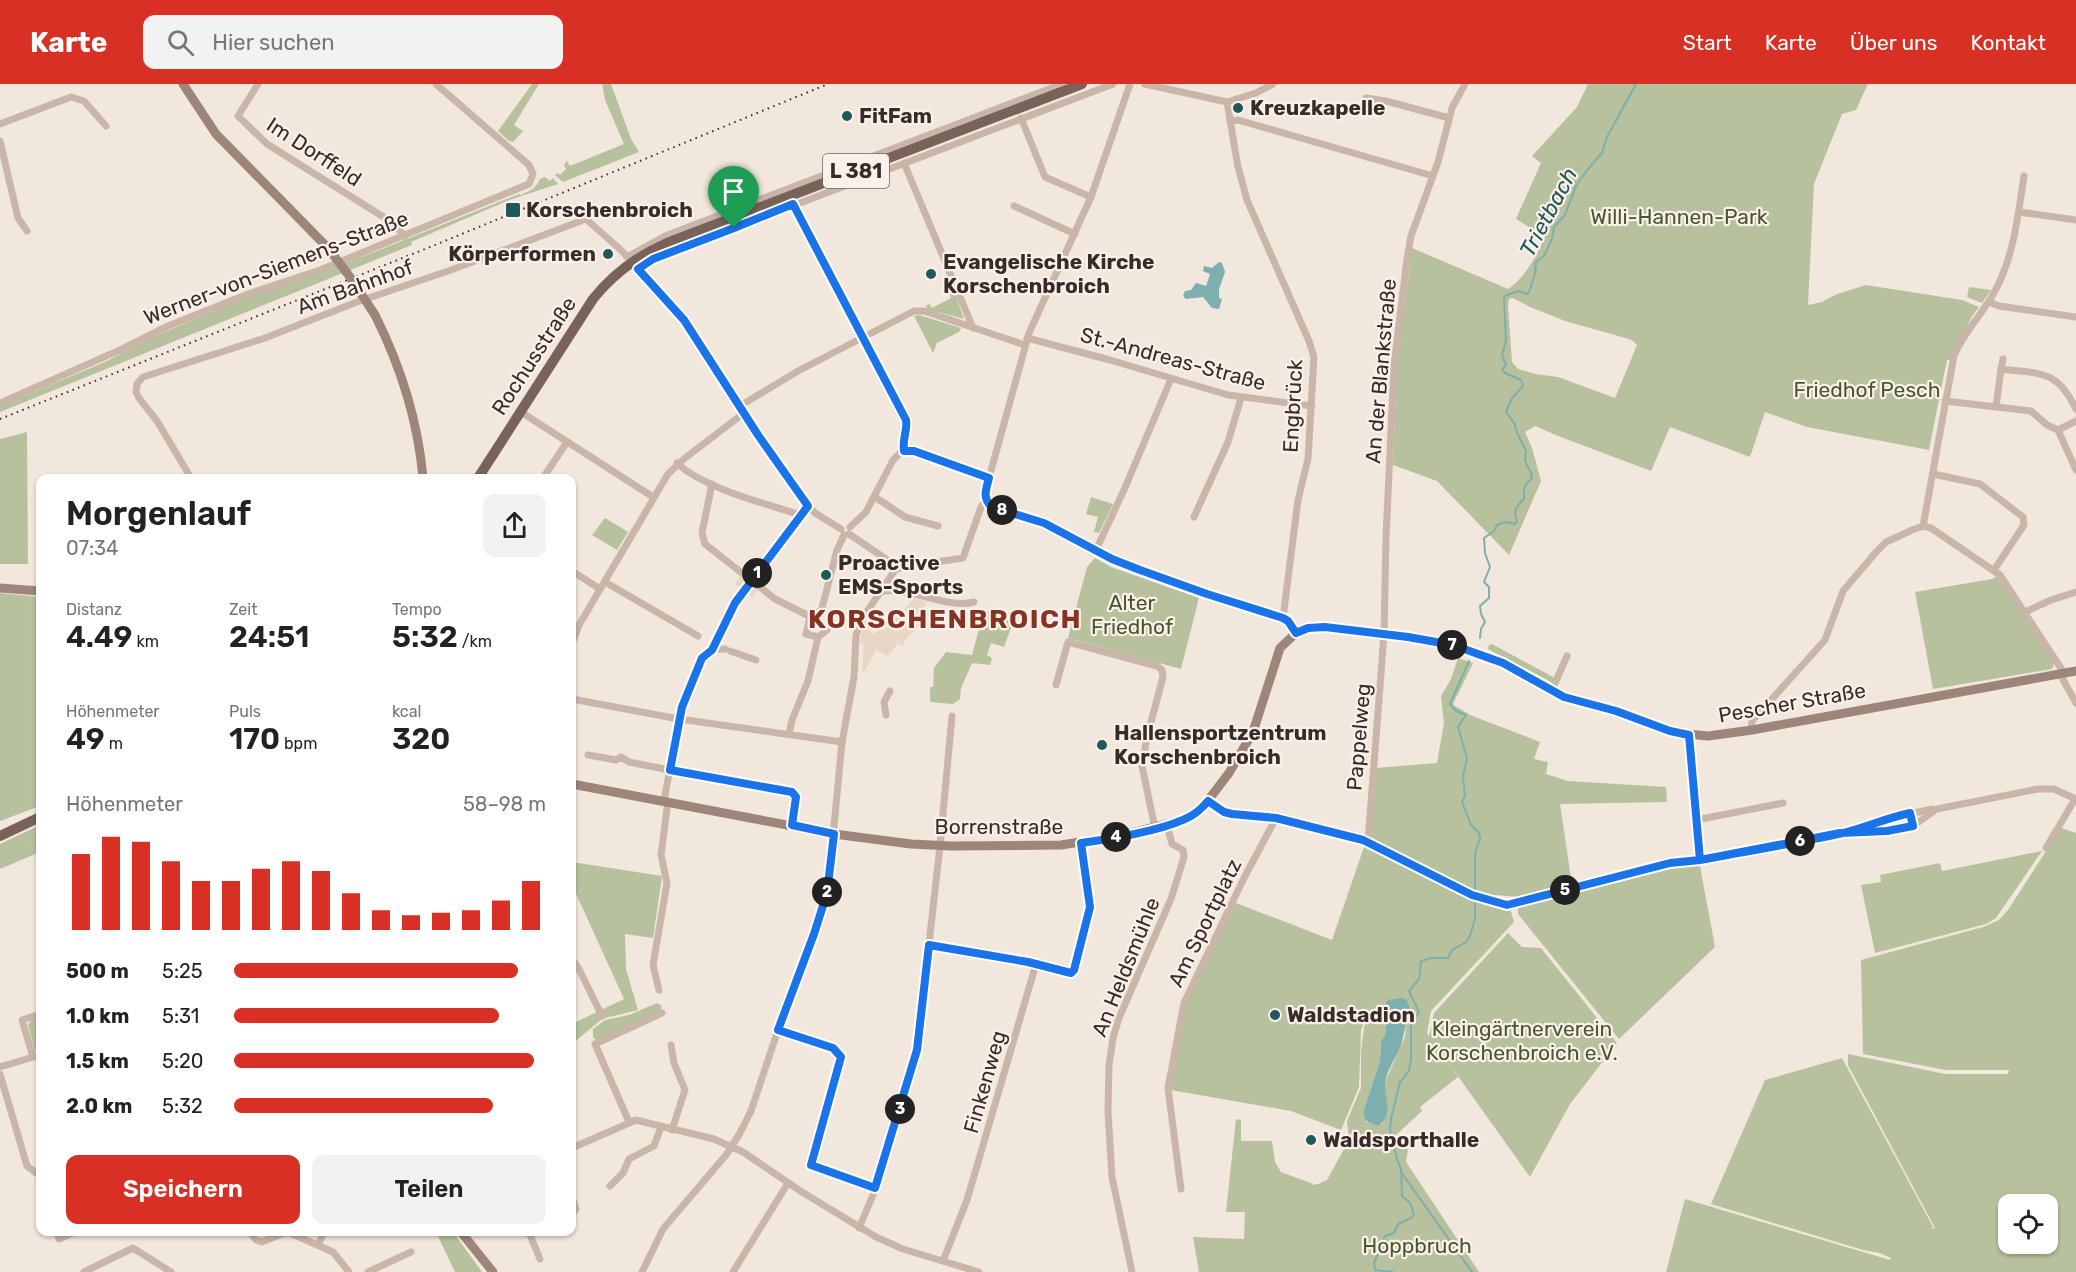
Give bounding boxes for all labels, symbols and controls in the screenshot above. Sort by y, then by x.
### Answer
search box [143,15,563,69]
text: Karte [30,26,107,59]
icon: search [164,26,197,59]
text: Hier suchen [212,29,335,56]
text: Start [1683,30,1732,55]
text: Karte [1765,30,1817,55]
text: Über uns [1850,30,1938,55]
text: Kontakt [1971,30,2046,55]
place label: Kreuzkapelle [1250,95,1386,120]
marker: Kreuzkapelle [1231,101,1245,115]
place label: FitFam [859,103,932,128]
marker: FitFam [840,109,854,123]
street label: Im Dorffeld [262,112,366,191]
road number: L 381 [823,154,889,188]
water label: Trietbach [1514,163,1583,261]
pin [708,166,759,228]
icon: arrive [717,175,750,208]
place label: Korschenbroich [526,197,693,222]
marker: Korschenbroich [504,201,522,219]
park label: Willi-Hannen-Park [1590,204,1768,229]
street label: Werner-von-Siemens-Straße [140,205,412,330]
place label: Körperformen [448,241,596,266]
marker: Körperformen [601,247,615,261]
place label: Evangelische Kirche Korschenbroich [943,249,1154,298]
street label: Am Bahnhof [293,254,416,319]
marker: Evangelische Kirche Korschenbroich [924,267,938,281]
street label: An der Blankstraße [1360,278,1401,464]
street label: Rochusstraße [486,292,581,420]
street label: St.-Andreas-Straße [1078,322,1268,395]
street label: Engbrück [1278,358,1307,453]
park label: Friedhof Pesch [1794,377,1940,402]
text: Morgenlauf [66,494,251,533]
button: share [483,494,546,557]
pin: 8 [987,495,1017,525]
text: 8 [997,500,1007,519]
text: 07:34 [66,536,119,560]
place label: Proactive EMS-Sports [838,550,963,599]
pin: 1 [742,558,772,588]
text: 1 [753,563,761,582]
marker: Proactive EMS-Sports [819,568,833,582]
park label: Alter Friedhof [1091,590,1173,639]
text: Distanz [66,600,122,619]
text: Zeit [229,600,257,619]
text: Tempo [392,600,442,619]
district label: KORSCHENBROICH [808,603,1082,635]
text: 4.49 [66,619,132,655]
text: 24:51 [229,619,309,655]
text: 5:32 [392,619,458,655]
pin: 7 [1437,630,1467,660]
text: km [132,632,159,651]
text: /km [458,632,492,651]
text: 7 [1447,635,1457,654]
street label: Pescher Straße [1716,677,1868,728]
street label: Pappelweg [1341,682,1376,792]
text: Höhenmeter [66,702,159,721]
text: Puls [229,702,261,721]
text: kcal [392,702,421,721]
place label: Hallensportzentrum Korschenbroich [1114,720,1326,769]
text: 49 [66,721,105,757]
text: 170 [229,721,280,757]
text: 320 [392,721,450,757]
text: m [105,734,123,753]
text: bpm [280,734,317,753]
marker: Hallensportzentrum Korschenbroich [1095,738,1109,752]
text: Höhenmeter [66,792,183,816]
text: 58–98 m [463,792,546,816]
street label: Borrenstraße [935,814,1063,839]
pin: 4 [1101,822,1131,852]
pin: 6 [1785,826,1815,856]
text: 4 [1111,827,1121,846]
text: 6 [1795,831,1805,850]
street label: Am Sportplatz [1163,855,1246,991]
pin: 5 [1550,875,1580,905]
pin: 2 [812,877,842,907]
text: 5 [1560,880,1570,899]
text: 2 [822,882,832,901]
street label: An Heldsmühle [1086,894,1165,1040]
text: 500 m [66,959,129,983]
text: 5:25 [162,959,203,983]
place label: Waldstadion [1287,1002,1415,1027]
text: 1.0 km [66,1004,129,1028]
text: 5:31 [162,1004,199,1028]
marker: Waldstadion [1268,1008,1282,1022]
park label: Kleingärtnerverein Korschenbroich e.V. [1426,1016,1618,1065]
street label: Finkenweg [958,1028,1011,1136]
text: 1.5 km [66,1049,129,1073]
text: 5:20 [162,1049,203,1073]
text: 2.0 km [66,1094,132,1118]
text: 5:32 [162,1094,203,1118]
pin: 3 [885,1094,915,1124]
text: 3 [895,1099,905,1118]
place label: Waldsporthalle [1323,1127,1479,1152]
marker: Waldsporthalle [1304,1133,1318,1147]
button: Speichern [66,1155,300,1224]
button: Teilen [312,1155,546,1224]
map controls [1998,1194,2058,1254]
button: locate [1998,1194,2058,1254]
park label: Hoppbruch [1362,1233,1472,1258]

